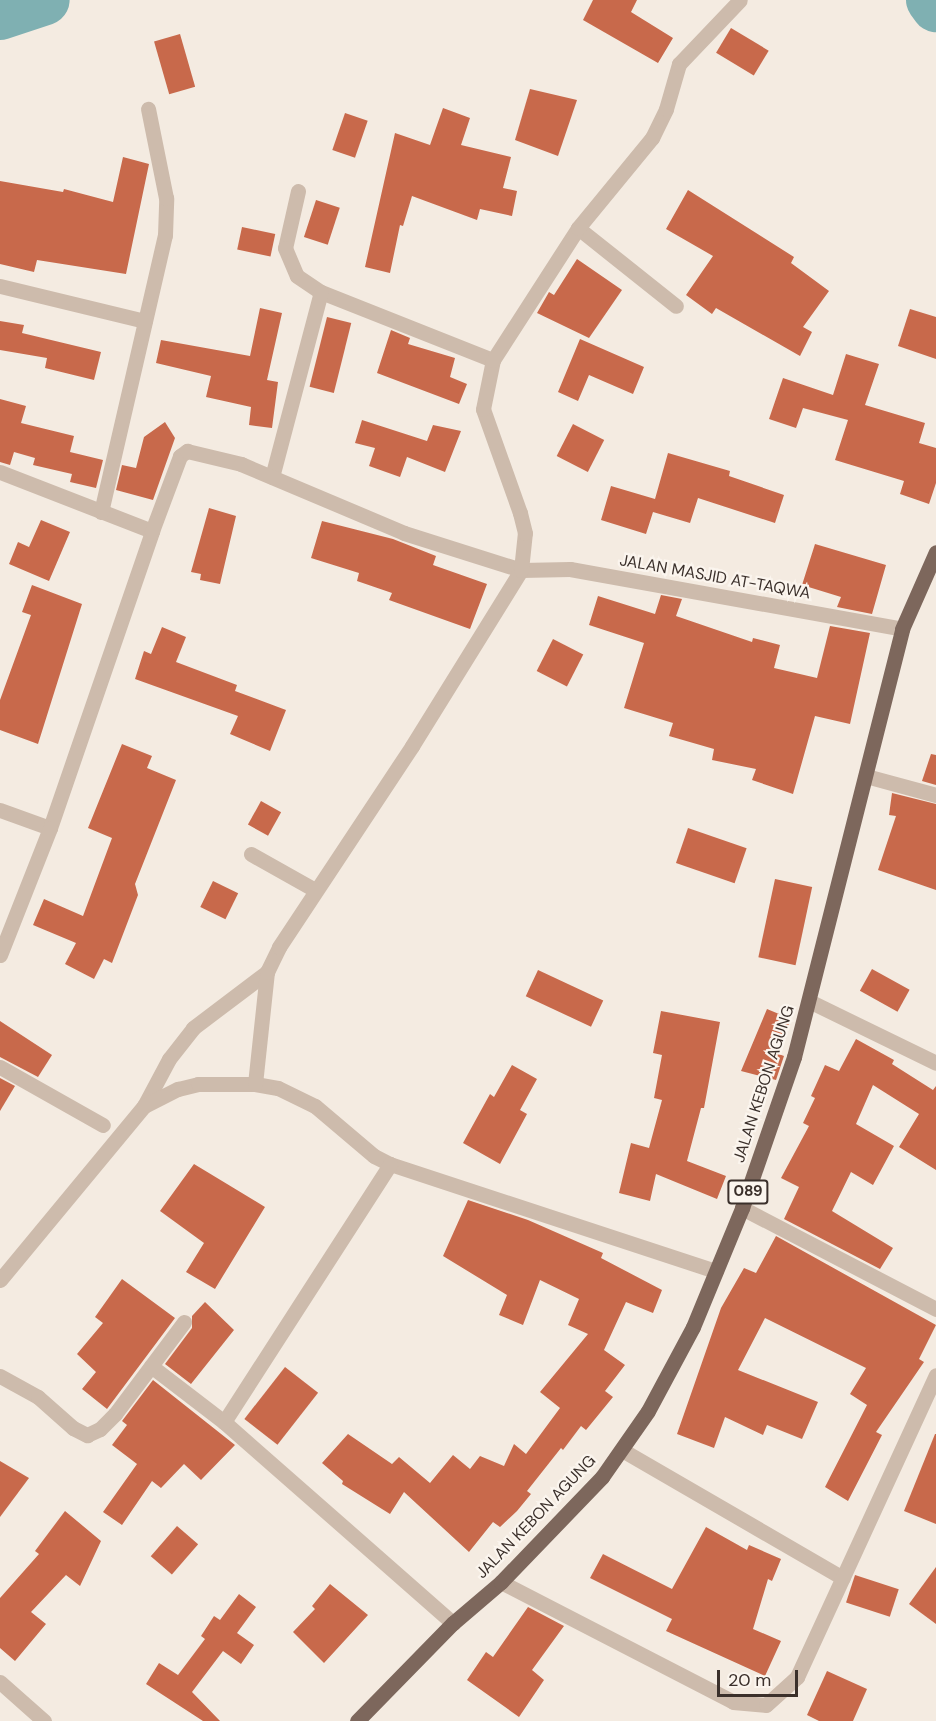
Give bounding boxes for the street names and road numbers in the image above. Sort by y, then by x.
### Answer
street label: JALAN MASJID AT-TAQWA [618,551,812,603]
street label: JALAN KEBON AGUNG [730,1003,798,1165]
road number: 089 [727,1180,769,1204]
street label: JALAN KEBON AGUNG [472,1451,600,1583]

